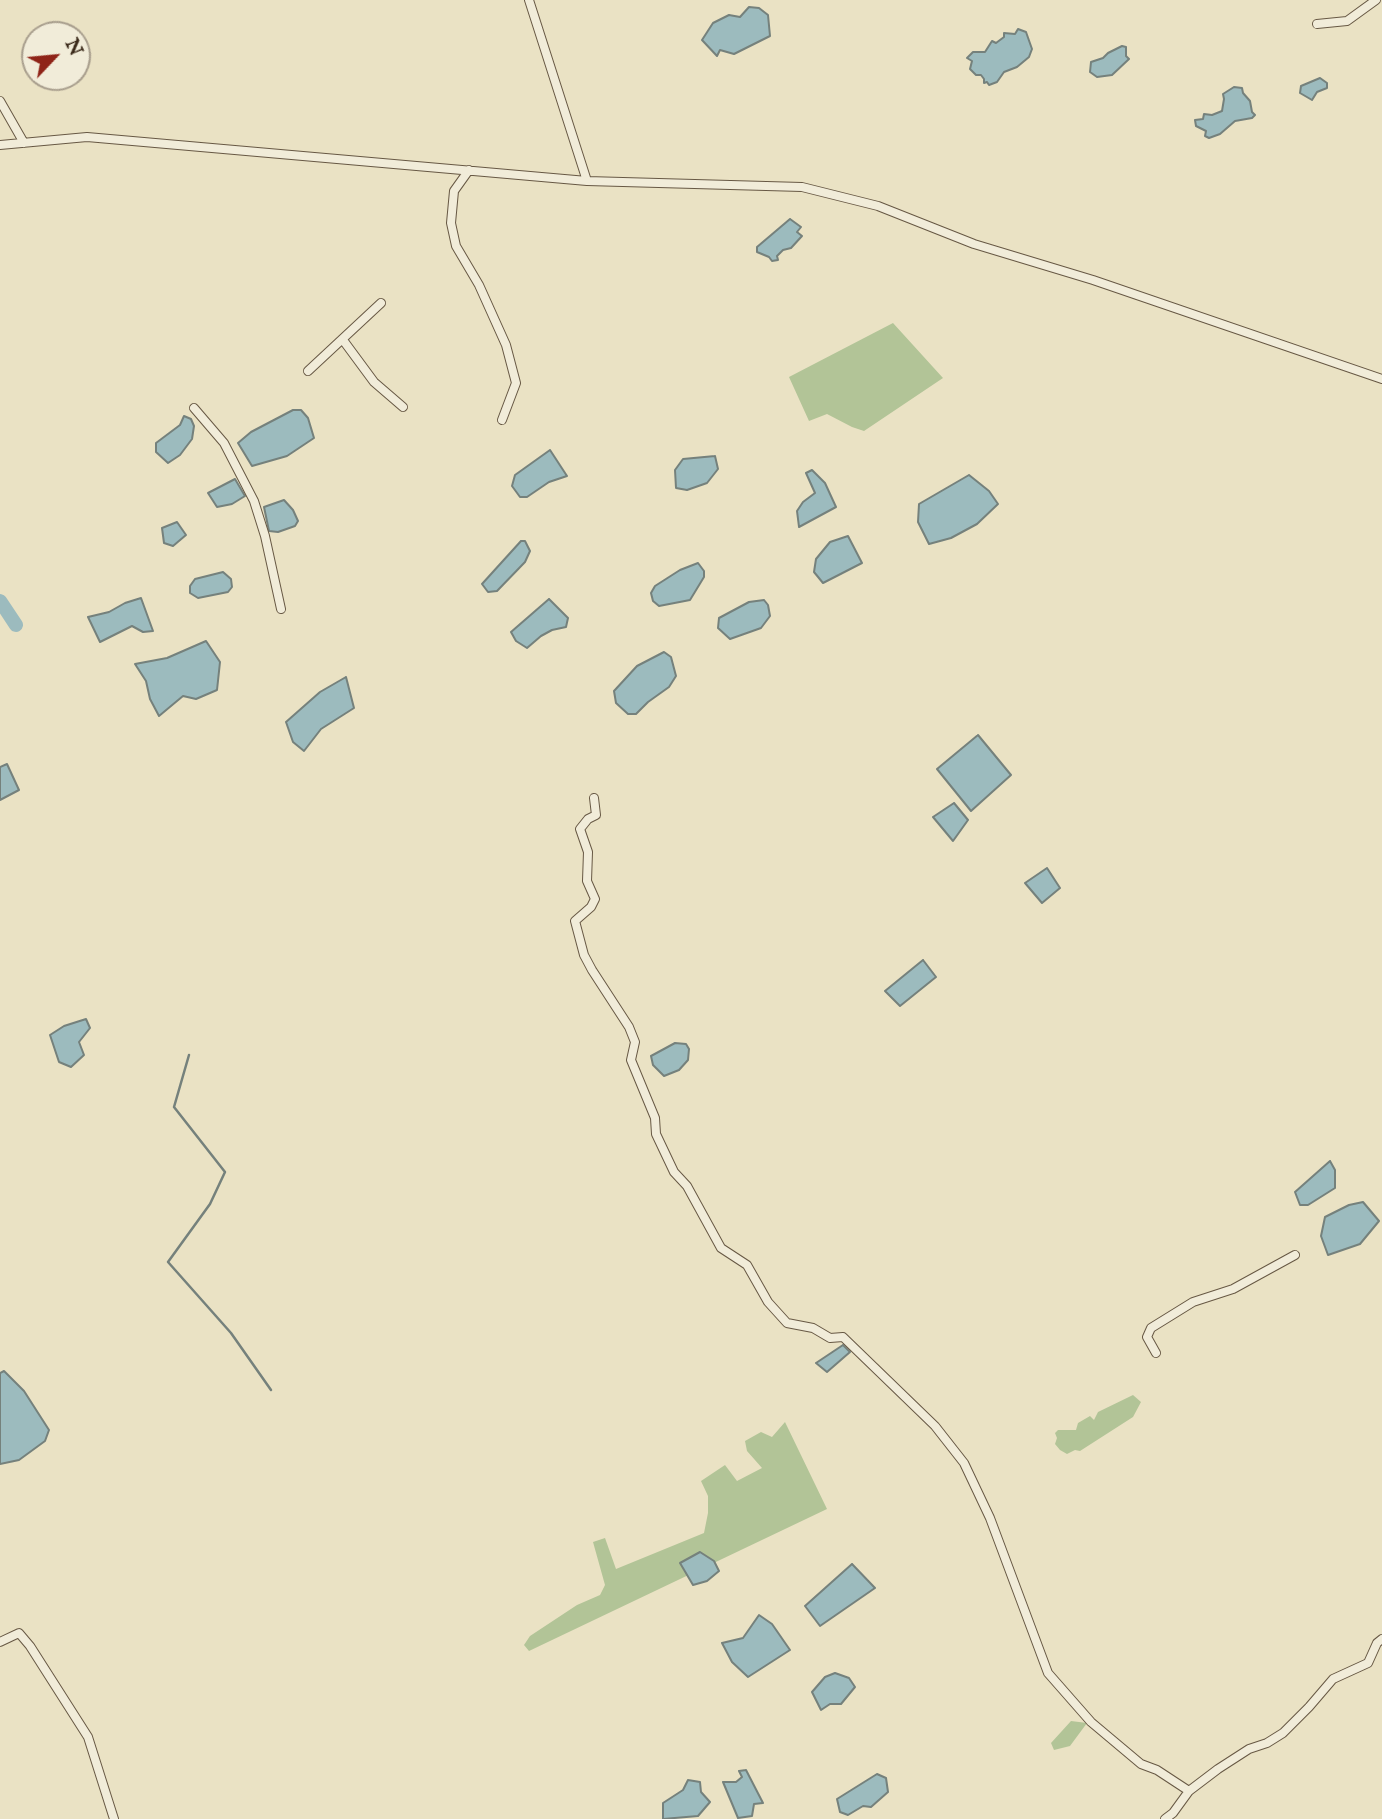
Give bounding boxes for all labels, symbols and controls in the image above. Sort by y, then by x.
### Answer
north arrow [21,21,91,91]
text: N [59,35,87,60]

